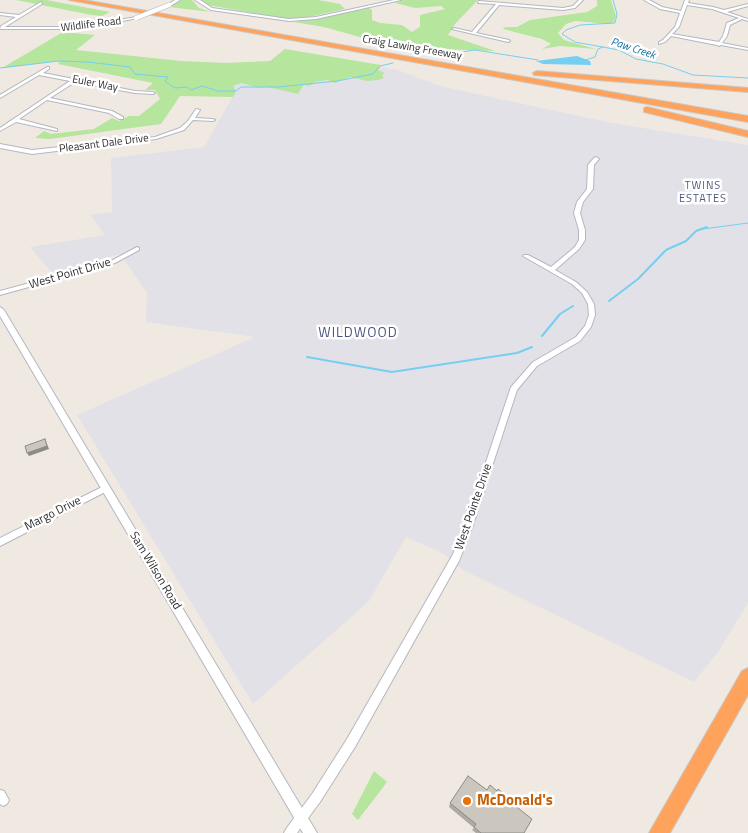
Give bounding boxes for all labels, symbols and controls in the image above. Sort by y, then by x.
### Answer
street label: Wildlife Road [60,15,122,35]
street label: Craig Lawing Freeway [361,33,463,63]
water label: Paw Creek [609,36,657,62]
street label: Euler Way [71,73,119,95]
street label: Pleasant Dale Drive [58,132,150,156]
district label: TWINS ESTATES [678,179,728,205]
street label: West Point Drive [27,255,113,293]
district label: WILDWOOD [317,326,399,342]
street label: West Pointe Drive [452,462,496,552]
street label: Margo Drive [22,494,84,534]
street label: Sam Wilson Road [126,529,184,613]
place label: McDonald's [477,792,553,810]
marker: McDonald's [461,795,473,807]

